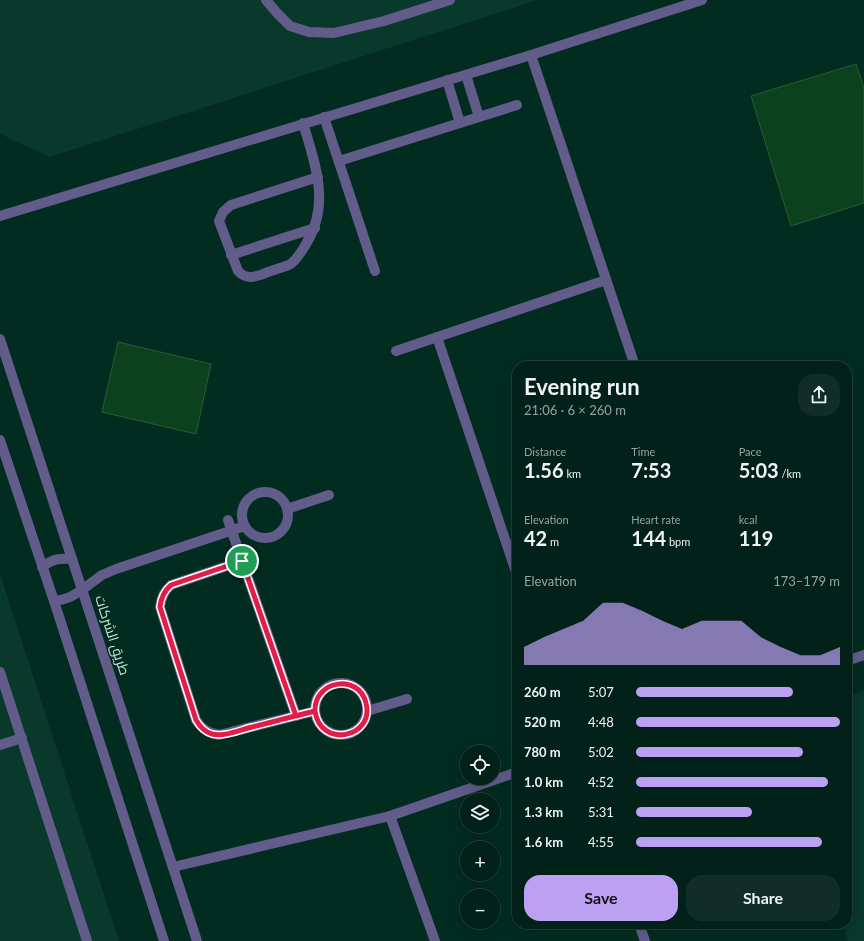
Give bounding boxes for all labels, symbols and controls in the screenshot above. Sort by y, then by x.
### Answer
text: Evening run [524,373,640,400]
button: share [798,374,840,416]
text: 21:06 · 6 × 260 m [524,402,626,418]
text: Distance [524,445,566,458]
text: Time [631,445,655,458]
text: Pace [739,445,762,458]
text: 1.56 [524,458,564,482]
text: 7:53 [631,458,671,482]
text: 5:03 [739,458,779,482]
text: km [564,467,581,480]
text: /km [779,467,801,480]
text: Elevation [524,513,569,526]
text: Heart rate [631,513,681,526]
text: kcal [739,513,757,526]
text: 42 [524,526,547,550]
text: 144 [631,526,666,550]
text: 119 [739,526,773,550]
text: m [547,535,559,548]
text: bpm [666,535,690,548]
pin [225,544,259,578]
icon: arrive [231,550,253,572]
text: Elevation [524,573,577,589]
text: 173–179 m [773,573,840,589]
street label: طريق الشركات [91,593,134,677]
text: 260 m [524,684,561,700]
text: 5:07 [588,684,614,700]
text: 520 m [524,714,561,730]
text: 4:48 [588,714,614,730]
text: 780 m [524,744,561,760]
text: 5:02 [588,744,614,760]
map controls [460,745,500,929]
button: locate [460,745,500,785]
text: 1.0 km [524,774,563,790]
text: 4:52 [588,774,614,790]
button: layers [460,793,500,833]
text: 1.3 km [524,804,563,820]
text: 5:31 [588,804,614,820]
text: 1.6 km [524,834,563,850]
text: 4:55 [588,834,614,850]
button: + [460,841,500,881]
button: Save [524,875,678,921]
button: Share [686,875,840,921]
button: − [460,889,500,929]

